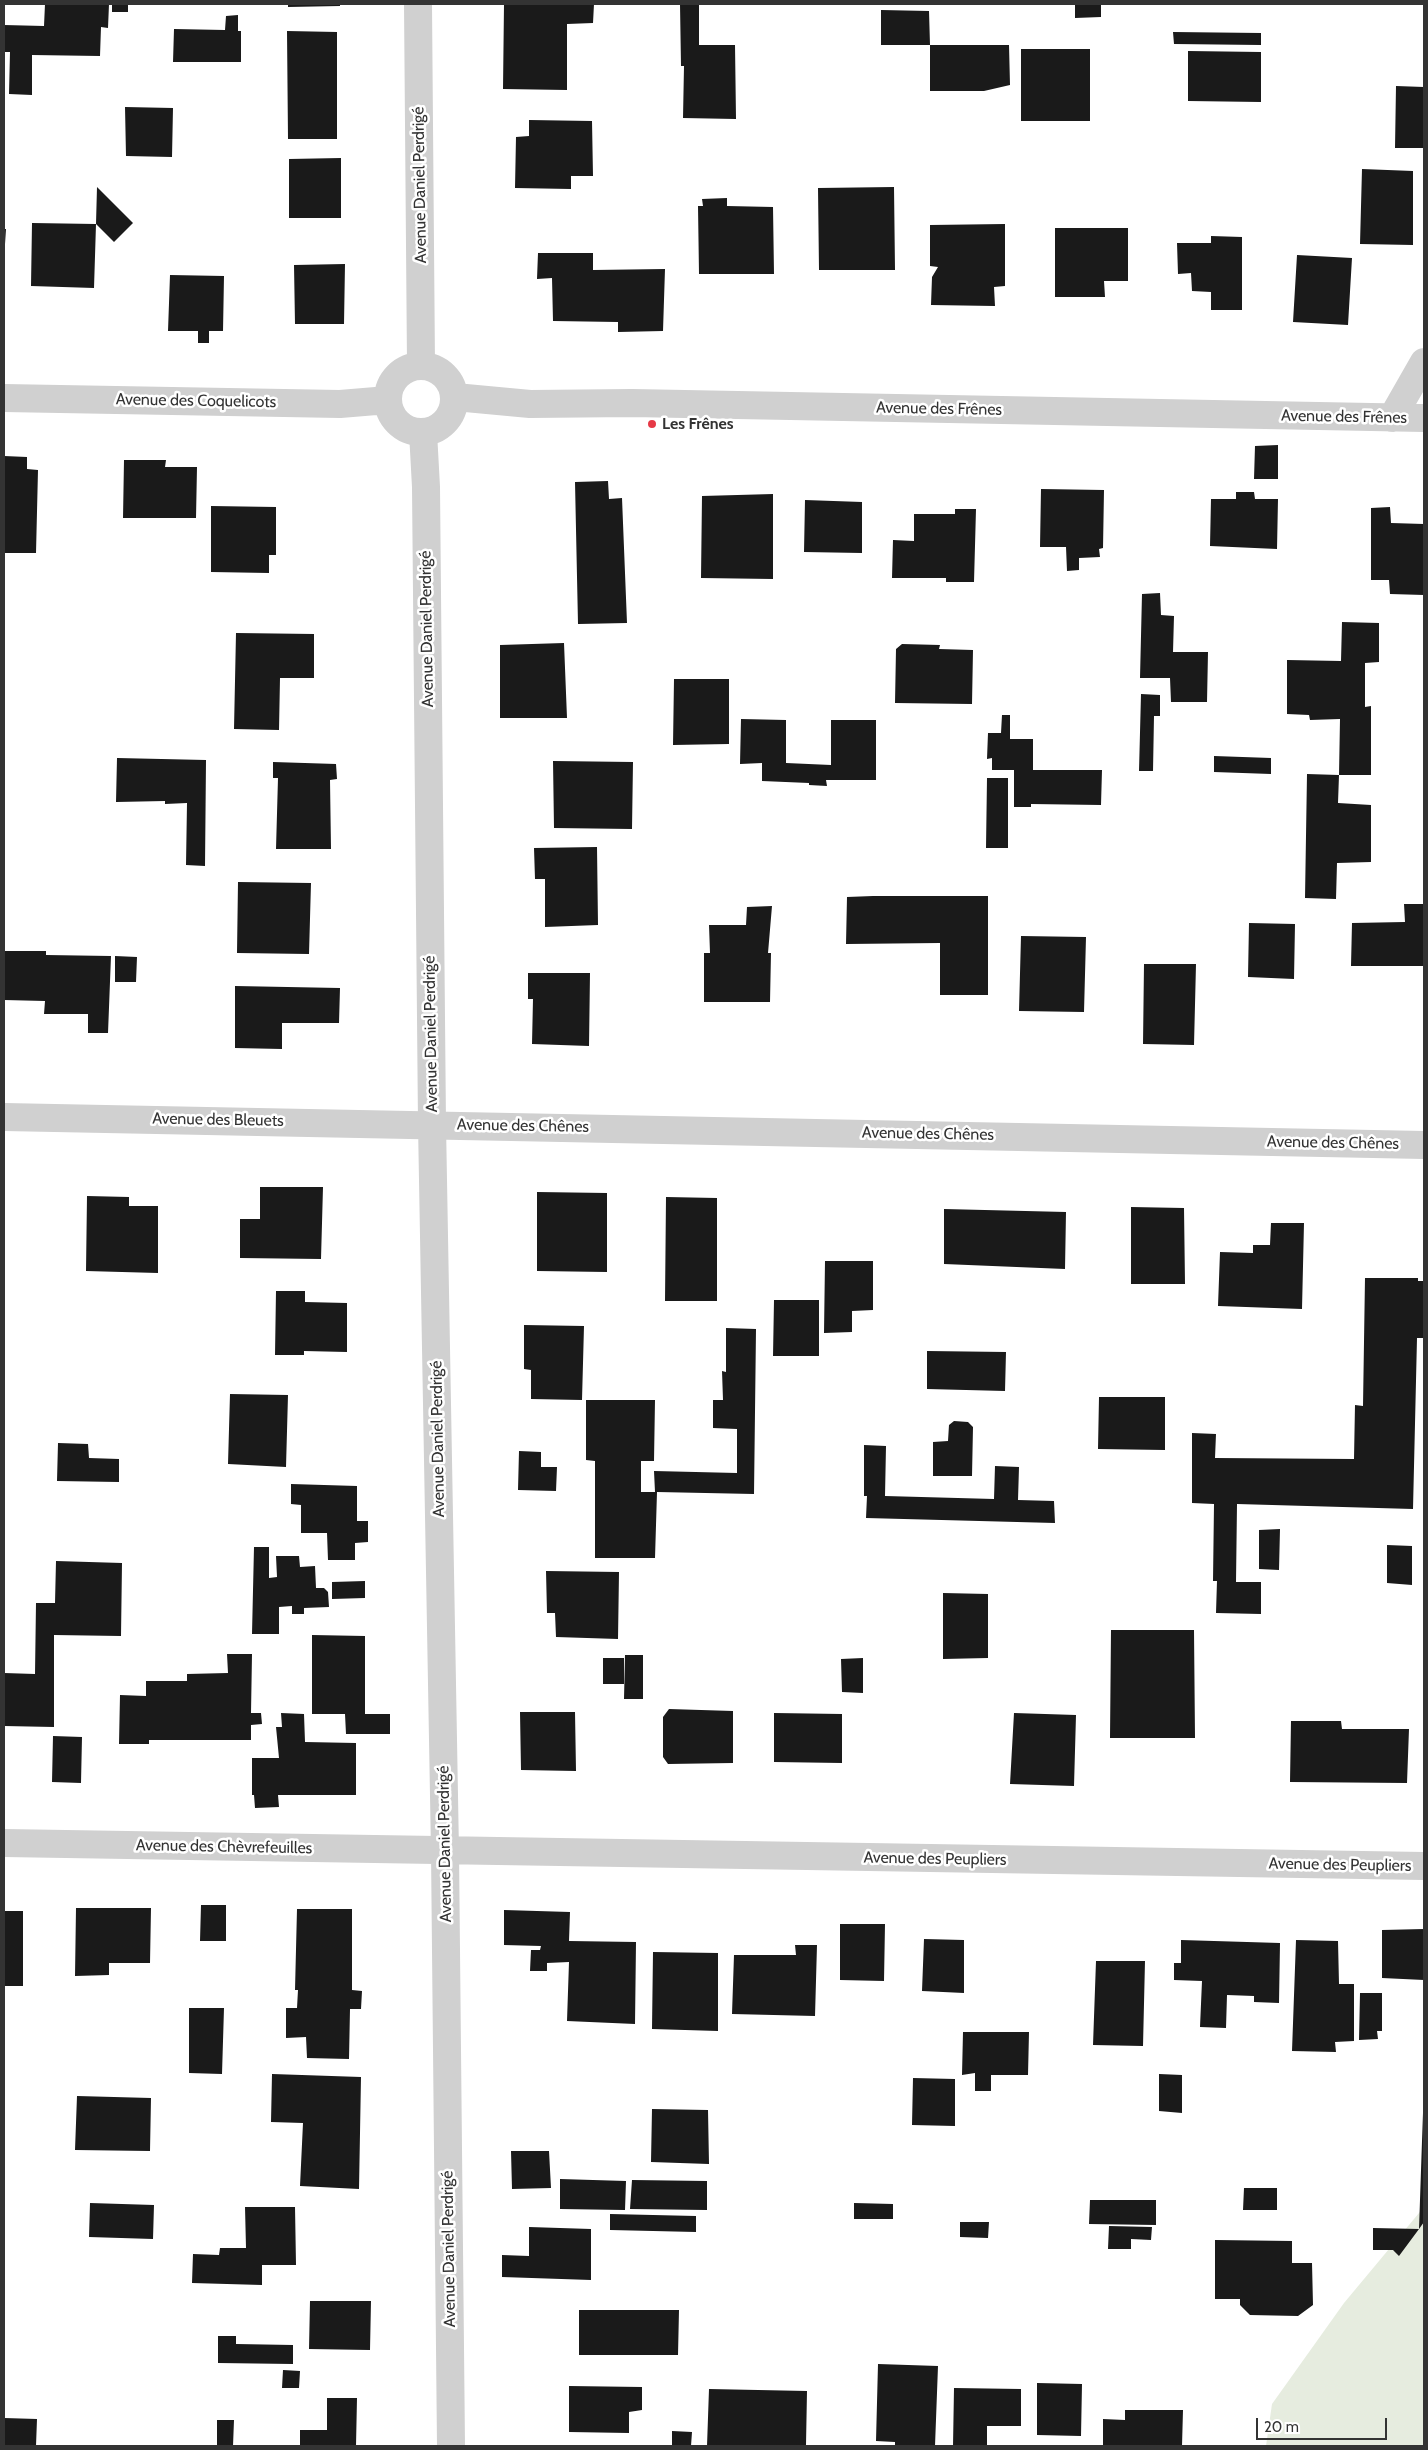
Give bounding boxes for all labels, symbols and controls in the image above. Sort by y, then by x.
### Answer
street label: Avenue Daniel Perdrigé [409,106,431,264]
street label: Avenue des Coquelicots [116,390,276,412]
street label: Avenue des Frênes [876,398,1002,420]
street label: Avenue des Frênes [1281,406,1407,428]
place label: Les Frênes [662,414,734,434]
marker: Les Frênes [646,418,658,430]
street label: Avenue Daniel Perdrigé [416,550,438,708]
street label: Avenue Daniel Perdrigé [420,955,442,1113]
street label: Avenue des Bleuets [152,1109,284,1131]
street label: Avenue des Chênes [457,1115,589,1137]
street label: Avenue des Chênes [862,1123,994,1145]
street label: Avenue des Chênes [1267,1132,1399,1154]
street label: Avenue Daniel Perdrigé [427,1360,449,1518]
street label: Avenue Daniel Perdrigé [434,1765,456,1923]
street label: Avenue des Chèvrefeuilles [136,1836,312,1858]
street label: Avenue des Peupliers [863,1848,1007,1870]
street label: Avenue des Peupliers [1268,1854,1412,1876]
street label: Avenue Daniel Perdrigé [438,2170,460,2328]
scale bar [1258,2408,1389,2440]
text: 20 m [1264,2418,1299,2436]

